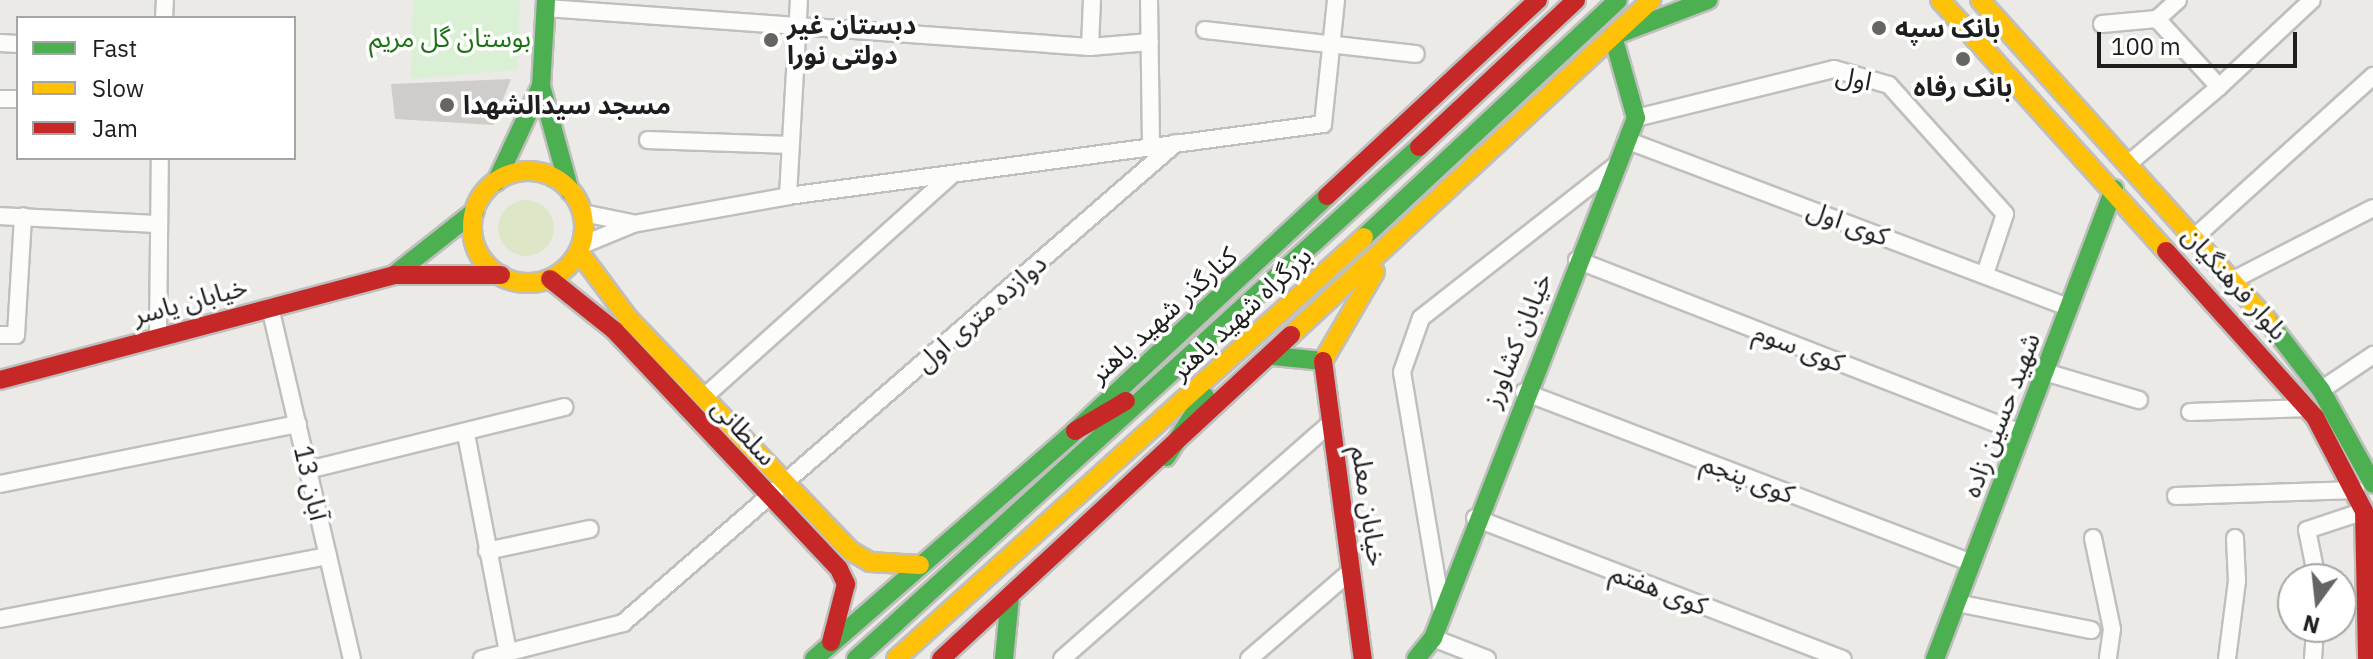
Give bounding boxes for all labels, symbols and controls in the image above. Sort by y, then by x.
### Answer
place label: دبستان غیر دولتی نورا [787,9,916,70]
place label: بانک سپه [1895,12,2000,44]
legend [16,16,296,160]
scale bar [2101,16,2301,66]
marker: بانک سپه [1870,19,1888,37]
park label: بوستان گل مریم [369,22,531,54]
text: 100 m [2111,30,2181,62]
marker: دبستان غیر دولتی نورا [762,31,780,49]
text: Fast [92,32,137,64]
marker: بانک رفاه [1954,50,1972,68]
street label: اول [1833,59,1875,97]
place label: بانک رفاه [1913,71,2013,103]
text: Slow [92,72,144,104]
place label: مسجد سیدالشهدا [463,89,671,121]
marker: مسجد سیدالشهدا [438,96,456,114]
text: Jam [92,112,138,144]
street label: کوی اول [1803,194,1893,252]
street label: بلوار فرهنگیان [2176,220,2294,346]
street label: بزرگراه شهید باهنر [1164,240,1318,386]
street label: کنارگذر شهید باهنر [1083,241,1243,389]
street label: دوازده متری اول [909,248,1053,378]
street label: خیابان کشاورز [1476,268,1558,412]
street label: خیابان یاسر [129,271,251,331]
street label: کوی سوم [1749,316,1849,378]
street label: شهید حسین زاده [1955,328,2047,502]
street label: سلطانی [705,392,783,472]
street label: 13 آبان [287,443,335,523]
street label: خیابان معلم [1345,444,1393,568]
street label: کوی پنجم [1697,446,1799,510]
street label: کوی هفتم [1606,556,1712,622]
north arrow [2277,563,2357,643]
text: N [2300,609,2323,641]

